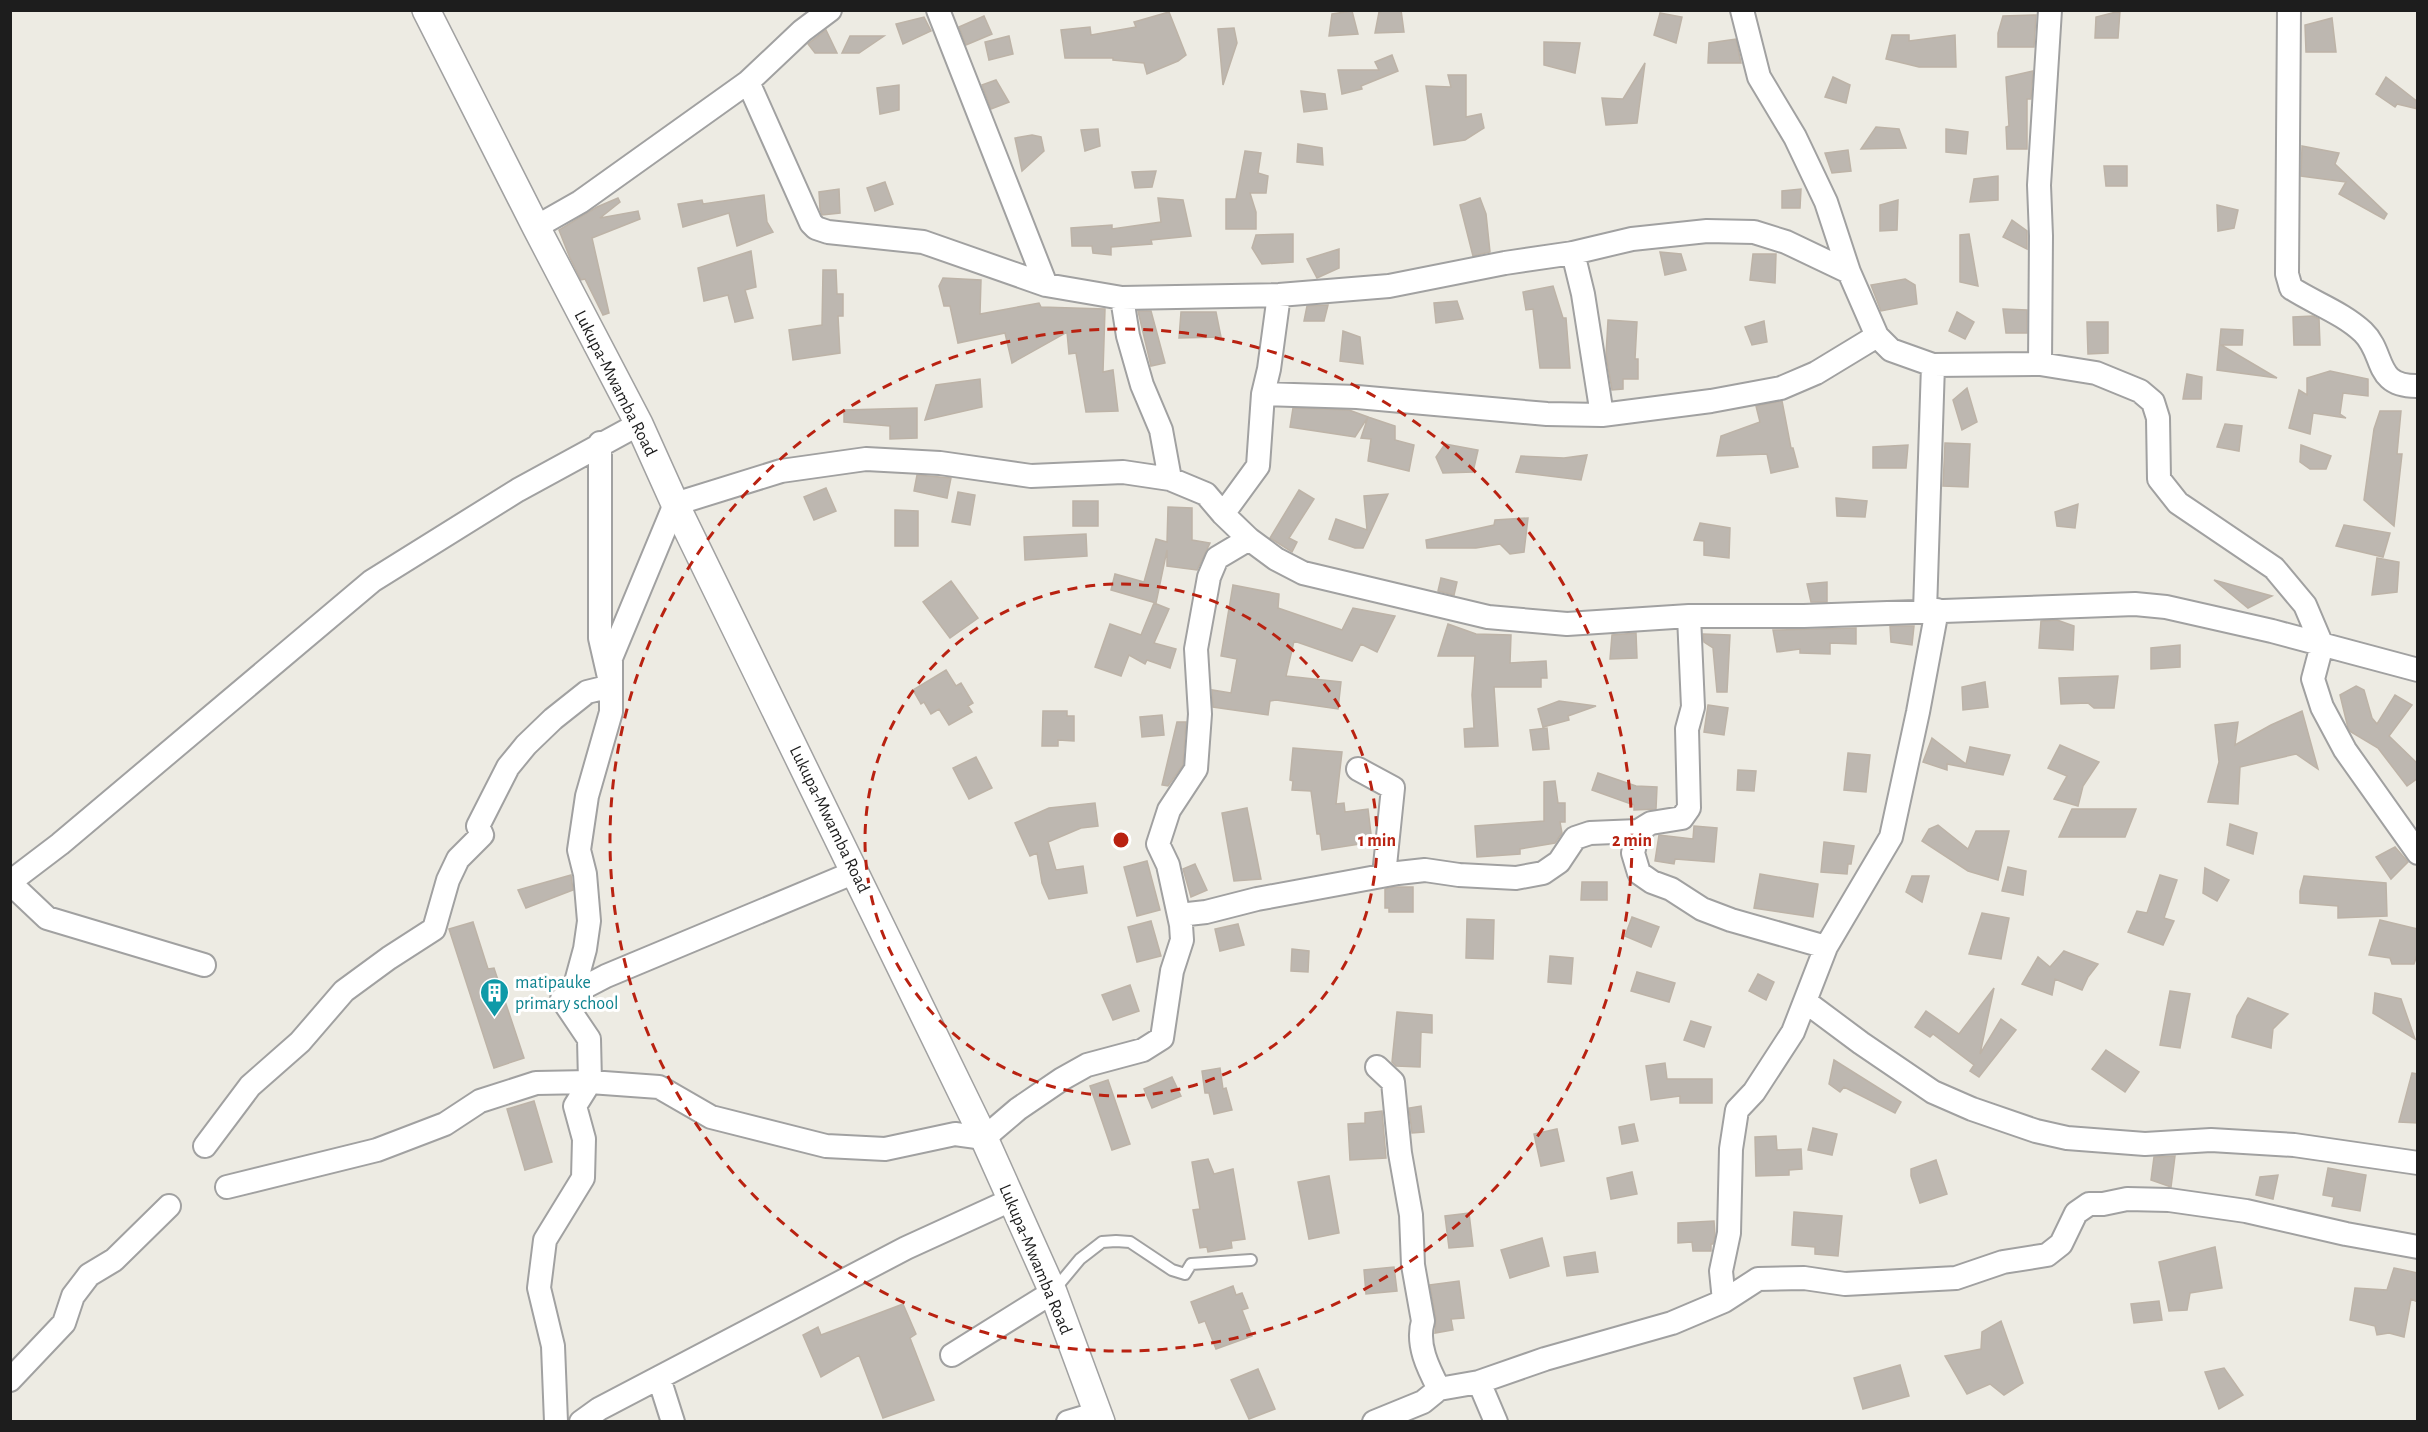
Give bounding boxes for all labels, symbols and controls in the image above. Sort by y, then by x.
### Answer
street label: Lukupa-Mwamba Road [571,308,660,459]
street label: Lukupa-Mwamba Road [786,743,872,896]
centre of rings [1111,830,1131,850]
text: 1 min [1358,832,1396,850]
text: 2 min [1612,832,1652,850]
place label: matipauke primary school [515,974,618,1013]
building icon: matipauke primary school [478,976,510,1018]
street label: Lukupa-Mwamba Road [995,1182,1075,1337]

